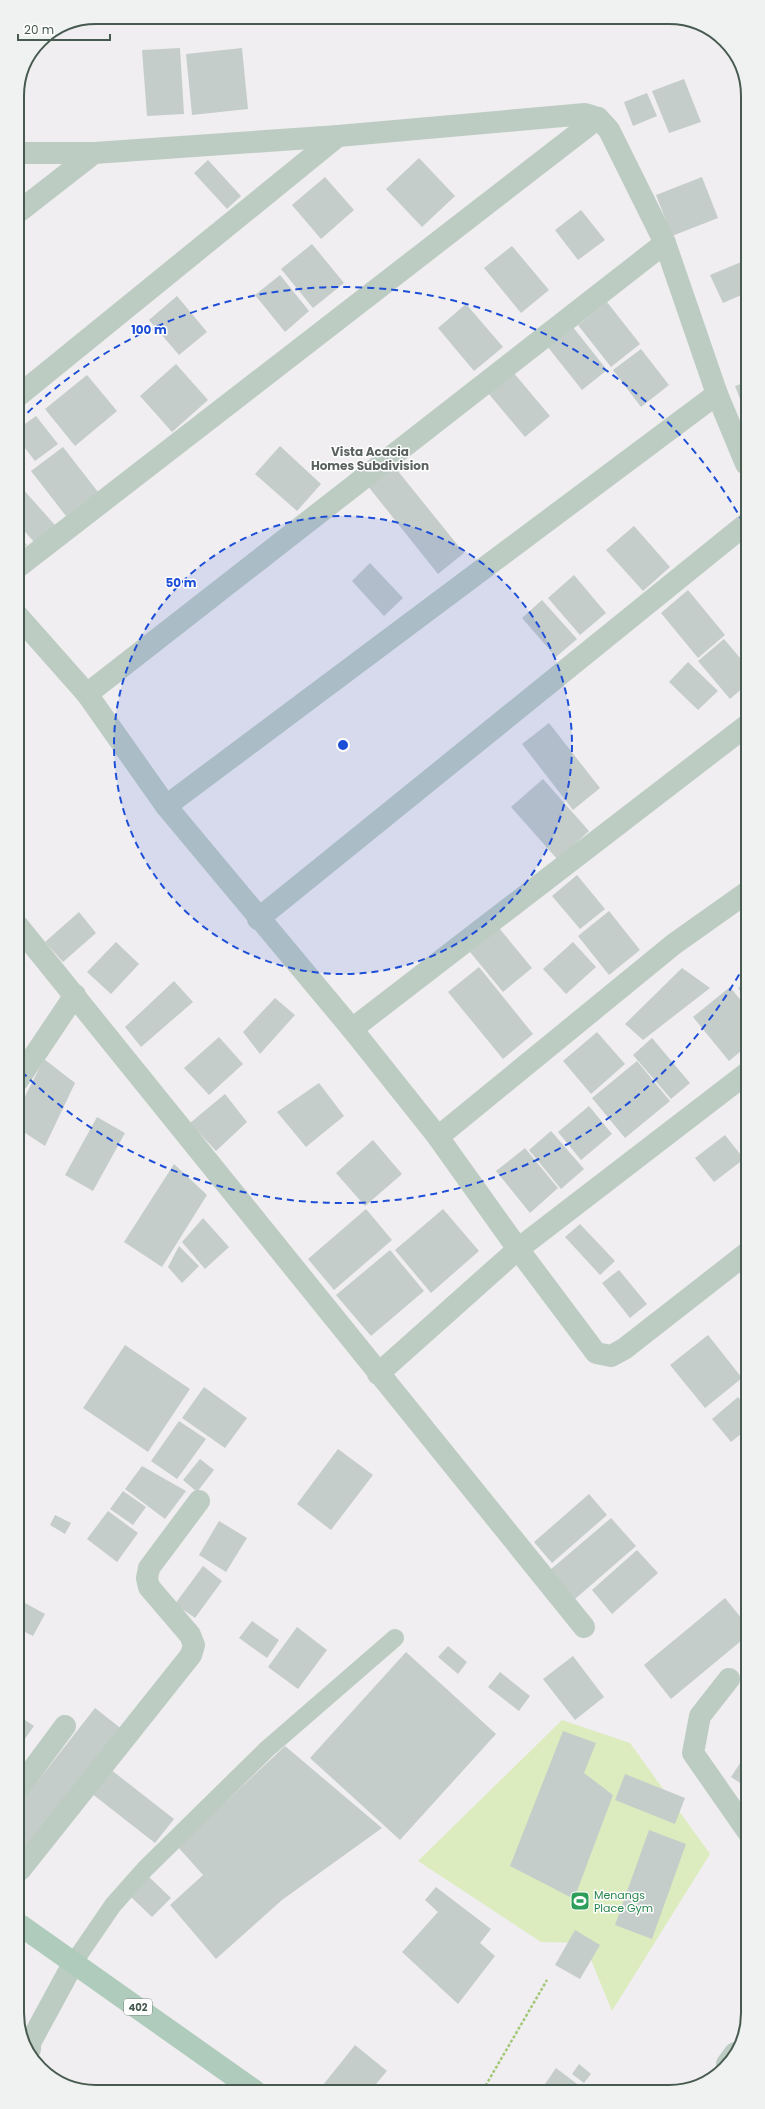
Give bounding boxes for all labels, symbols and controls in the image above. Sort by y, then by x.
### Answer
scale bar [18,16,110,42]
text: 20 m [24,21,54,38]
text: 100 m [131,321,167,338]
district label: Vista Acacia Homes Subdivision [311,443,429,474]
text: 50 m [166,574,197,591]
centre of rings [336,738,350,752]
place label: Menangs Place Gym [594,1887,653,1916]
sports icon: Menangs Place Gym [569,1890,591,1912]
road number: 402 [124,1999,152,2015]

